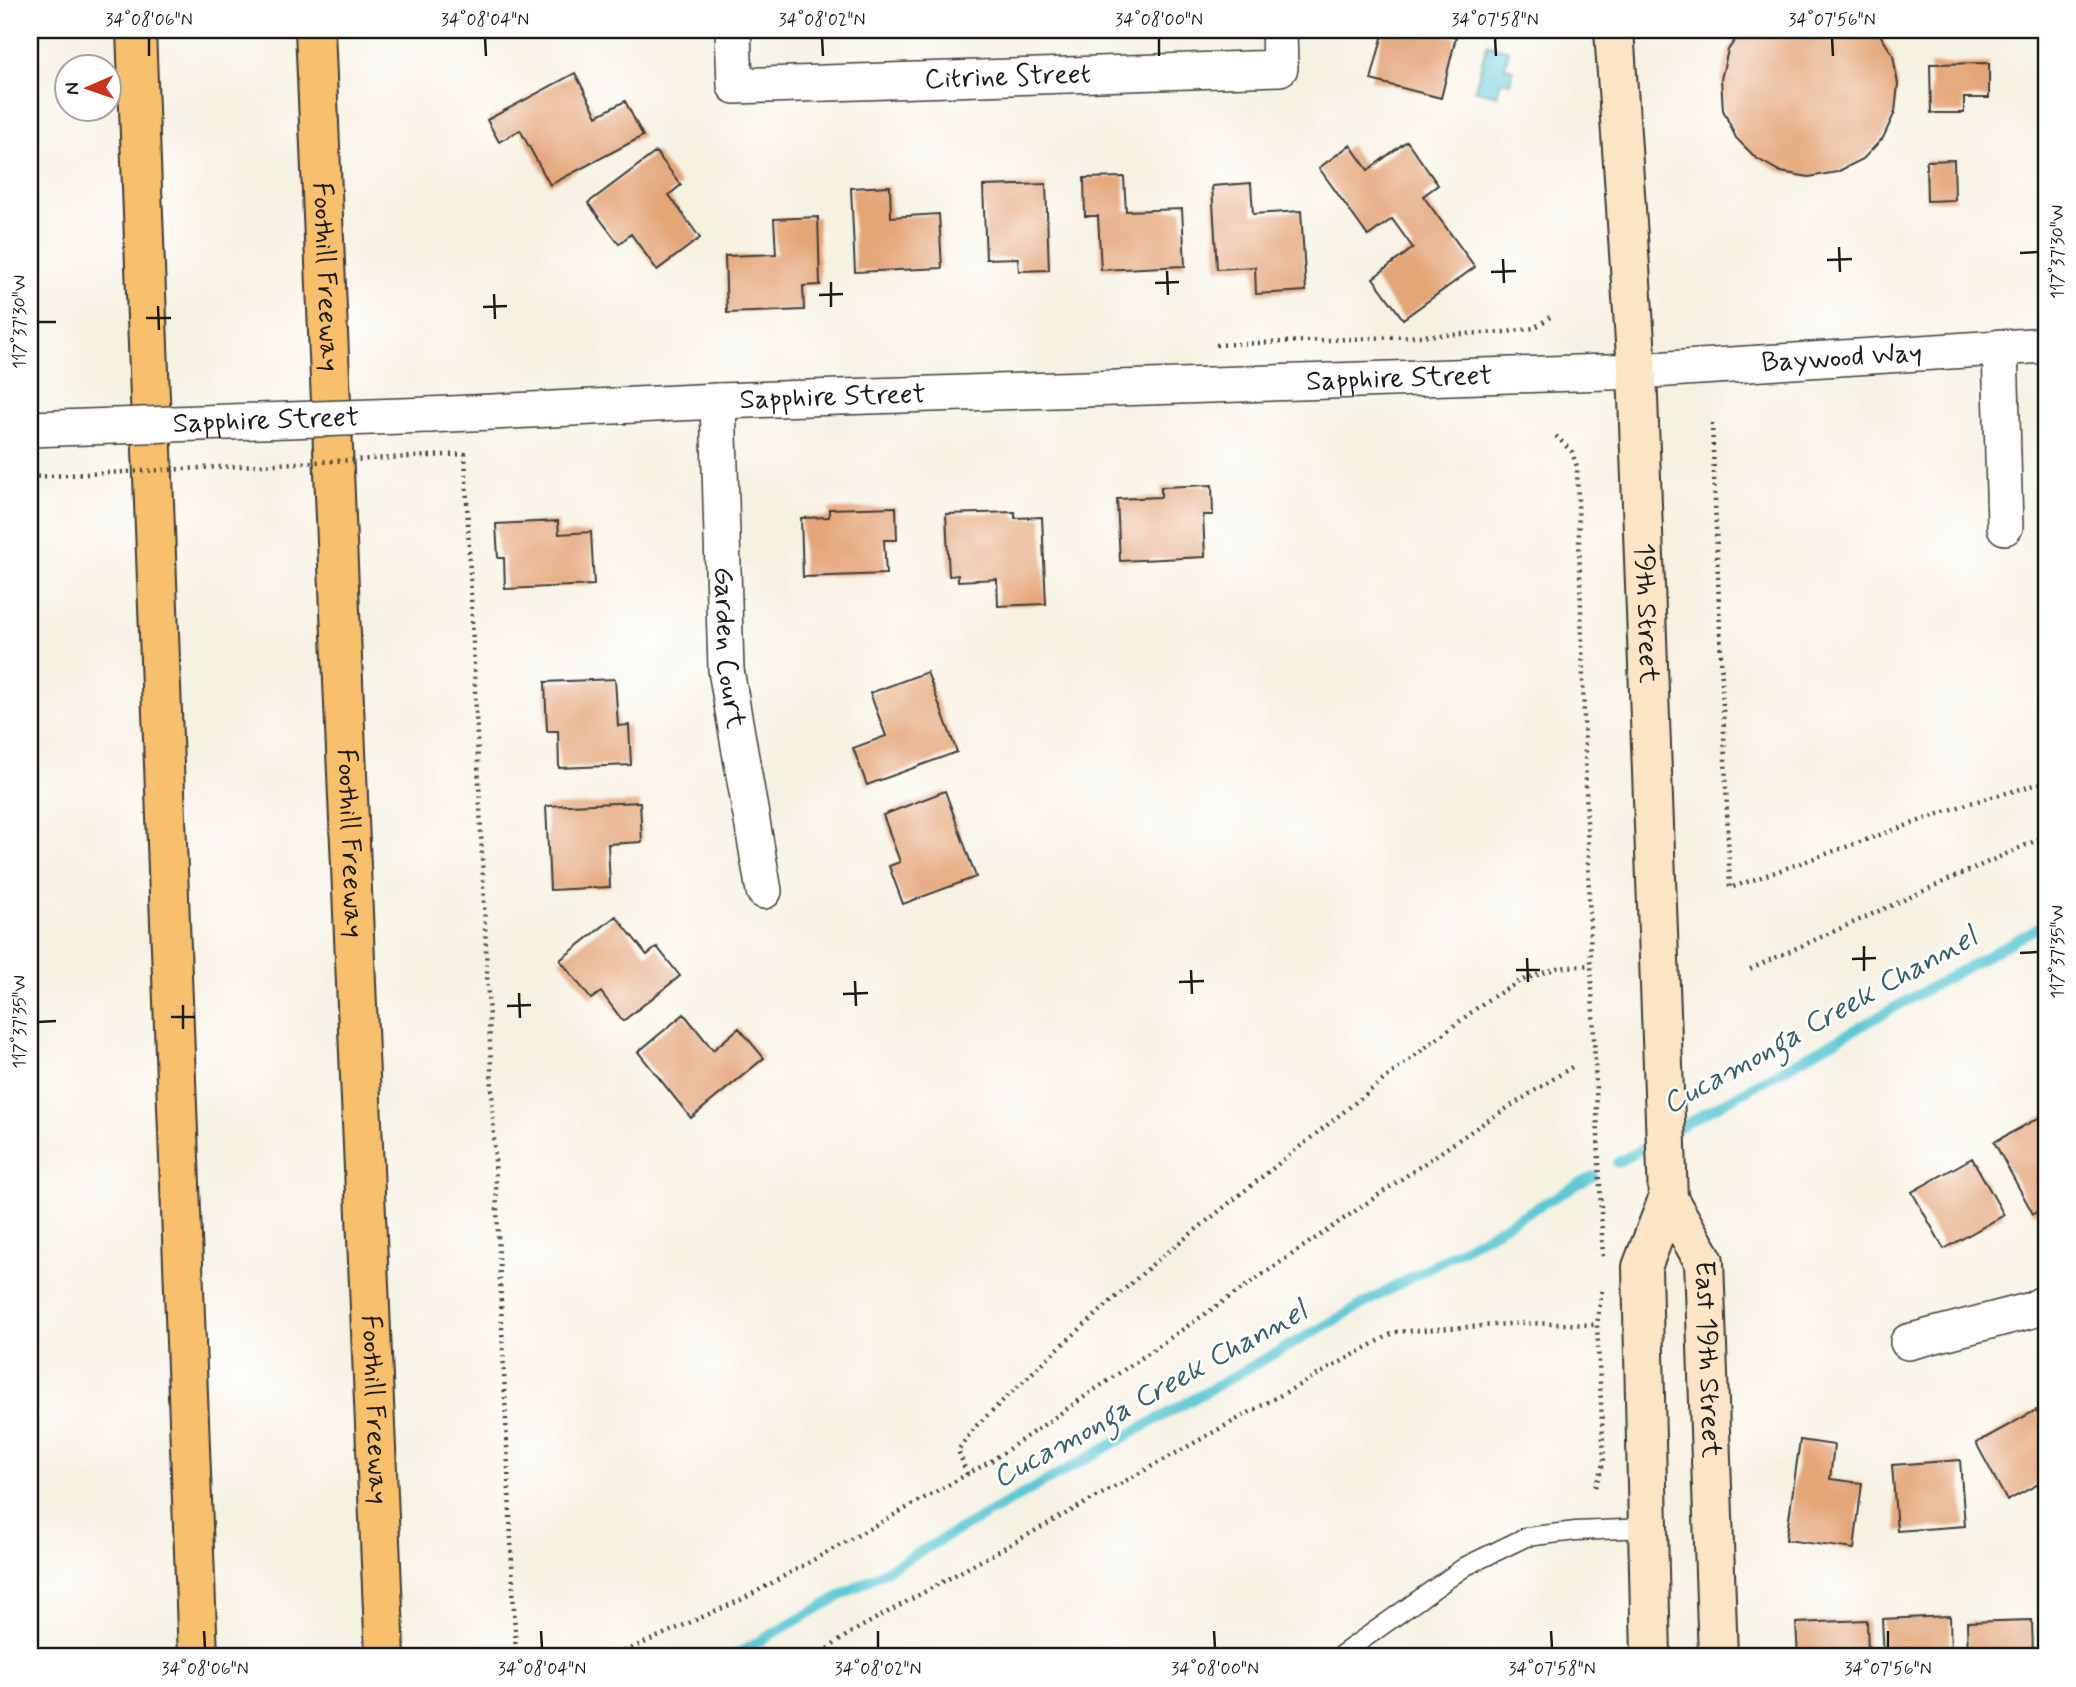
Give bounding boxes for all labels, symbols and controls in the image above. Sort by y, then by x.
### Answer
text: 34°08'06"N [105,8,193,32]
text: 34°08'04"N [441,8,529,32]
text: 34°08'02"N [779,8,866,32]
text: 34°08'00"N [1115,8,1203,32]
text: 34°07'58"N [1451,8,1539,32]
text: 34°07'56"N [1788,8,1876,32]
north arrow [52,52,122,122]
street label: Citrine Street [924,56,1092,98]
text: N [60,82,85,95]
street label: Foothill Freeway [303,181,348,372]
text: 117°37'30"W [2046,205,2070,299]
text: 117°37'30"W [8,275,32,369]
street label: Baywood Way [1760,334,1923,382]
street label: Sapphire Street [1305,357,1493,400]
street label: Sapphire Street [739,376,926,419]
street label: Sapphire Street [172,399,360,442]
street label: 19th Street [1625,542,1667,685]
street label: Garden Court [704,566,754,732]
street label: Foothill Freeway [327,748,373,939]
text: 117°37'35"W [2046,905,2070,999]
water label: Cucamonga Creek Channel [1656,917,1988,1127]
text: 117°37'35"W [8,975,32,1069]
street label: East 19th Street [1685,1260,1729,1459]
water label: Cucamonga Creek Channel [986,1291,1318,1501]
street label: Foothill Freeway [352,1314,397,1505]
text: 34°08'06"N [161,1657,249,1681]
text: 34°08'04"N [498,1657,586,1681]
text: 34°08'02"N [835,1657,922,1681]
text: 34°08'00"N [1171,1657,1259,1681]
text: 34°07'58"N [1508,1657,1596,1681]
text: 34°07'56"N [1844,1657,1932,1681]

